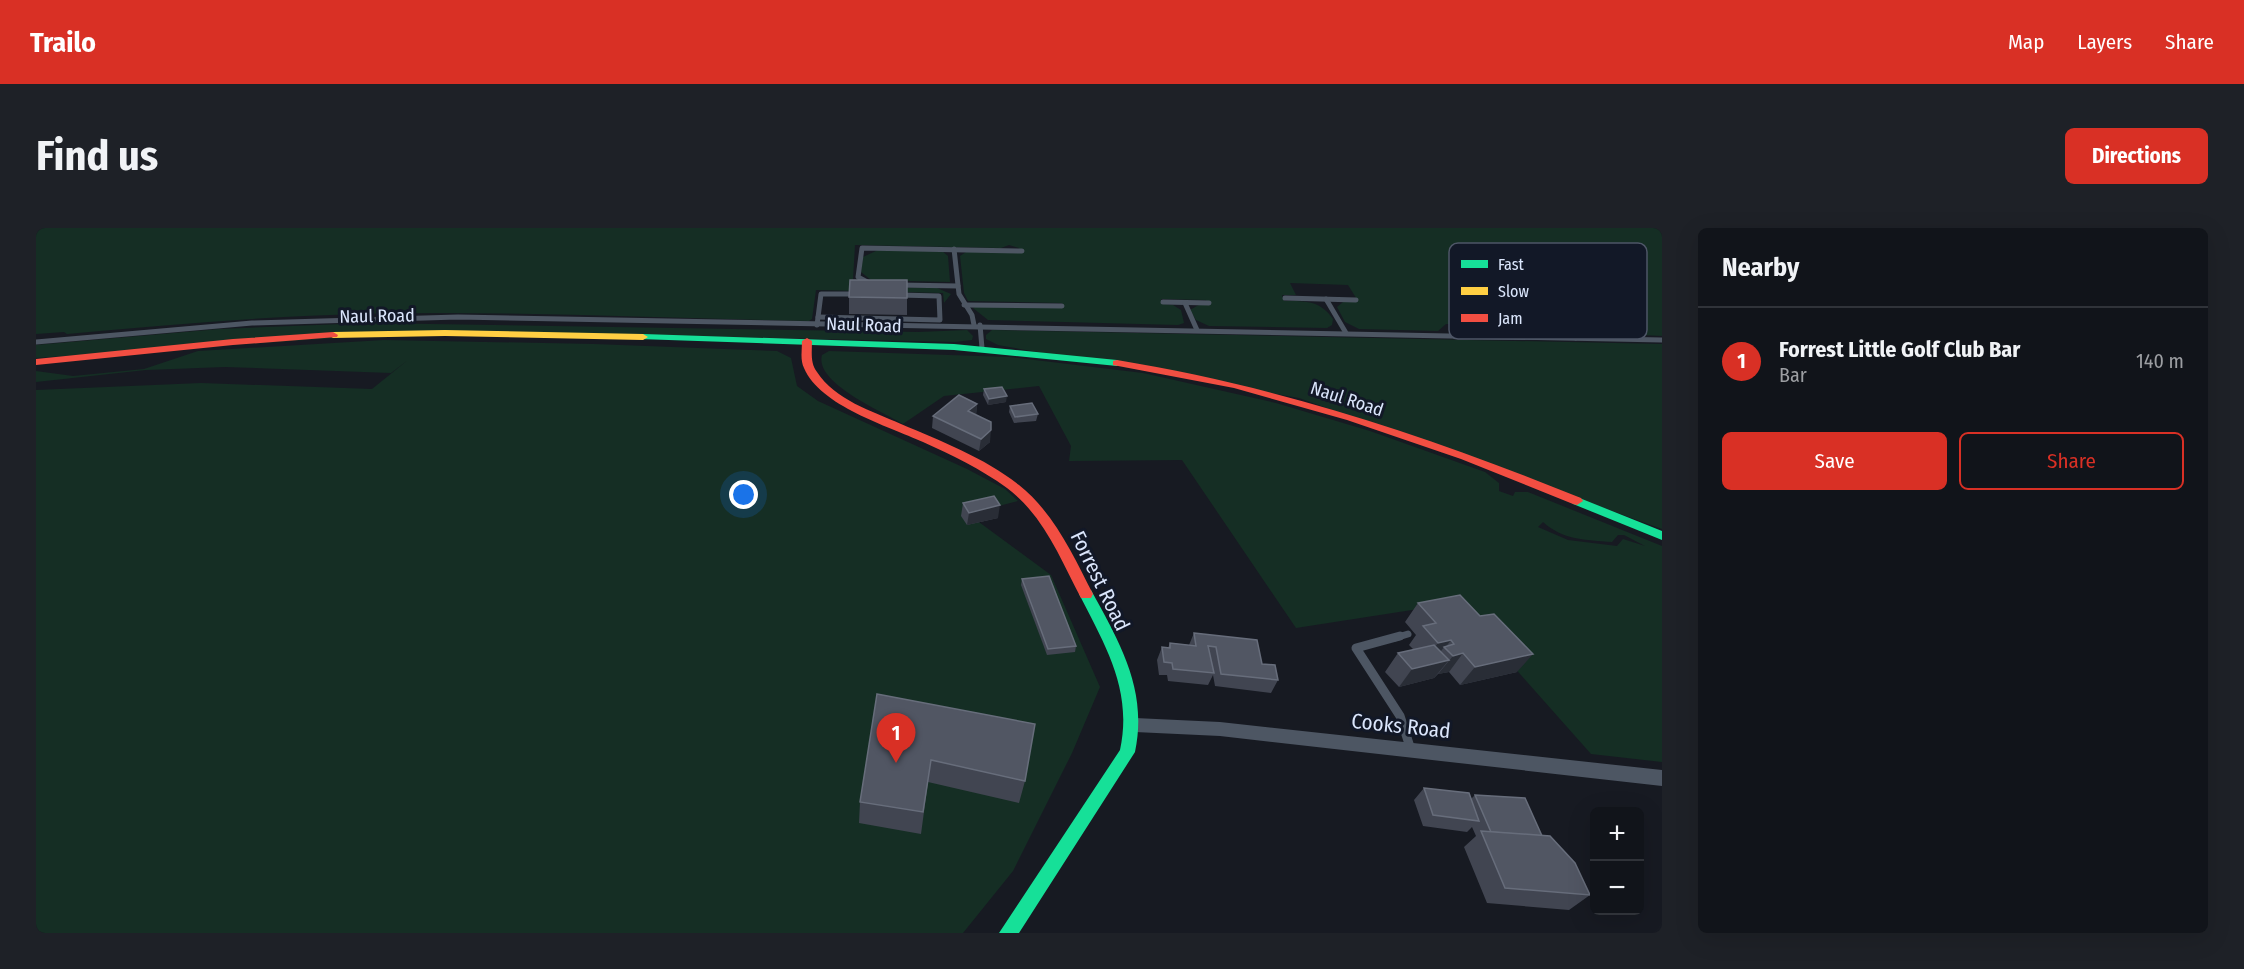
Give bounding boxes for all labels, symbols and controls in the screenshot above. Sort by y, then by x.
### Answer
text: Trailo [30,26,96,59]
text: Map [2008,29,2044,55]
text: Layers [2077,29,2132,55]
text: Share [2165,29,2214,55]
button: Directions [2065,128,2208,184]
text: Find us [36,131,158,181]
legend [1449,243,1647,339]
text: Nearby [1722,252,1799,283]
text: Fast [1498,255,1525,274]
text: Slow [1498,282,1529,301]
street label: Naul Road [339,304,415,328]
text: Jam [1498,309,1523,328]
street label: Naul Road [826,313,902,337]
text: Forrest Little Golf Club Bar [1779,336,2020,363]
text: 1 [1737,349,1746,373]
text: 140 m [2136,349,2184,373]
text: Bar [1779,363,1807,387]
street label: Naul Road [1308,377,1386,421]
button: Save [1722,432,1947,490]
button: Share [1959,432,2184,490]
your location [729,480,758,509]
street label: Forrest Road [1065,527,1135,635]
street label: Cooks Road [1350,708,1452,744]
pin: 1 [876,714,916,763]
map controls [1590,807,1644,915]
button: + [1590,807,1644,861]
button: − [1590,861,1644,915]

